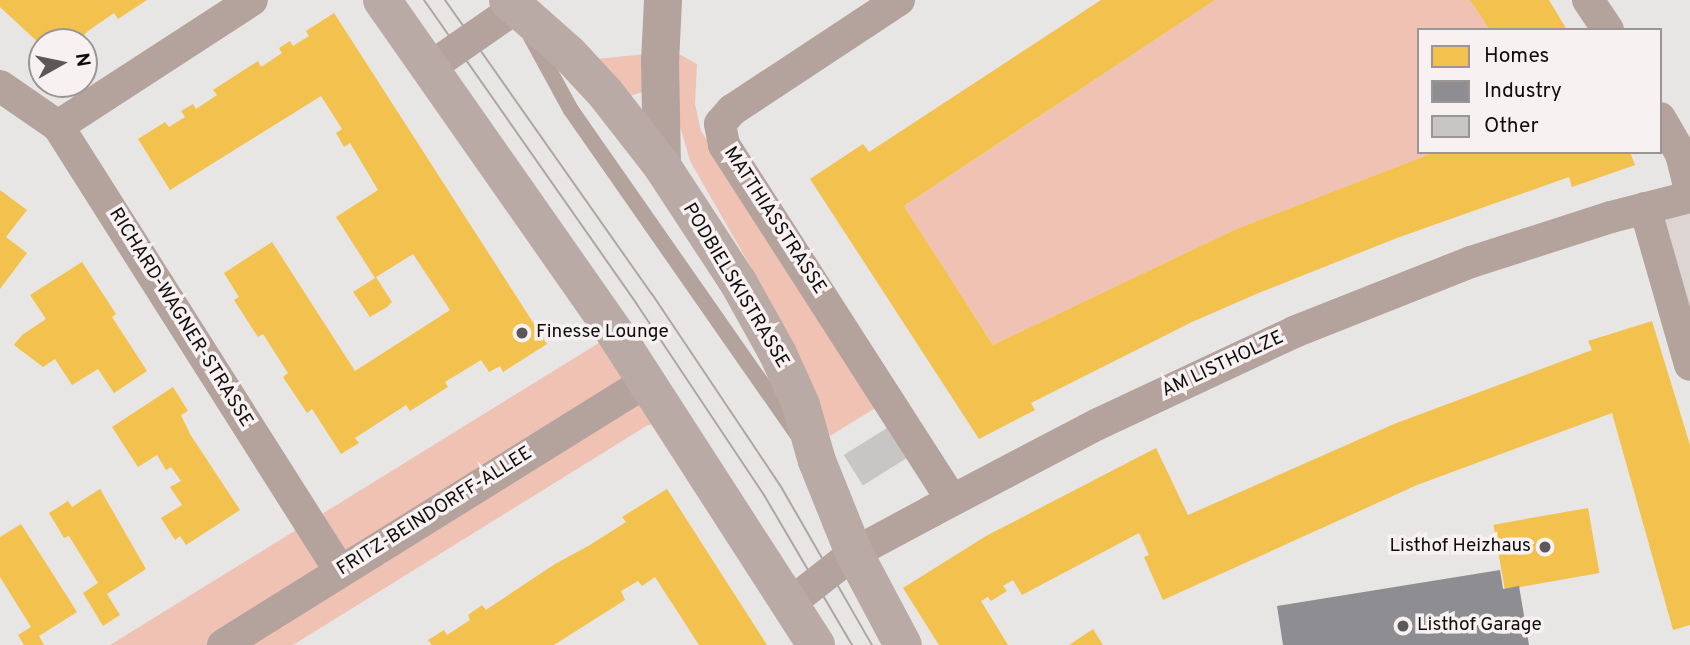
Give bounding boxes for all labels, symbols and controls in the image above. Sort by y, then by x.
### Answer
north arrow [28,28,98,98]
legend [1417,28,1662,154]
text: Homes [1484,43,1549,70]
text: N [69,51,95,69]
text: Industry [1484,78,1562,105]
text: Other [1484,113,1539,140]
street label: MATTHIASSTRASSE [718,143,830,299]
street label: PODBIELSKISTRASSE [677,200,793,372]
street label: RICHARD-WAGNER-STRASSE [103,204,257,432]
place label: Finesse Lounge [536,322,669,344]
marker: Finesse Lounge [514,325,530,341]
street label: AM LISTHOLZE [1158,327,1288,403]
street label: FRITZ-BEINDORFF-ALLEE [333,443,537,581]
place label: Listhof Heizhaus [1389,536,1531,558]
marker: Listhof Heizhaus [1537,539,1553,555]
place label: Listhof Garage [1417,615,1542,637]
marker: Listhof Garage [1395,618,1411,634]

